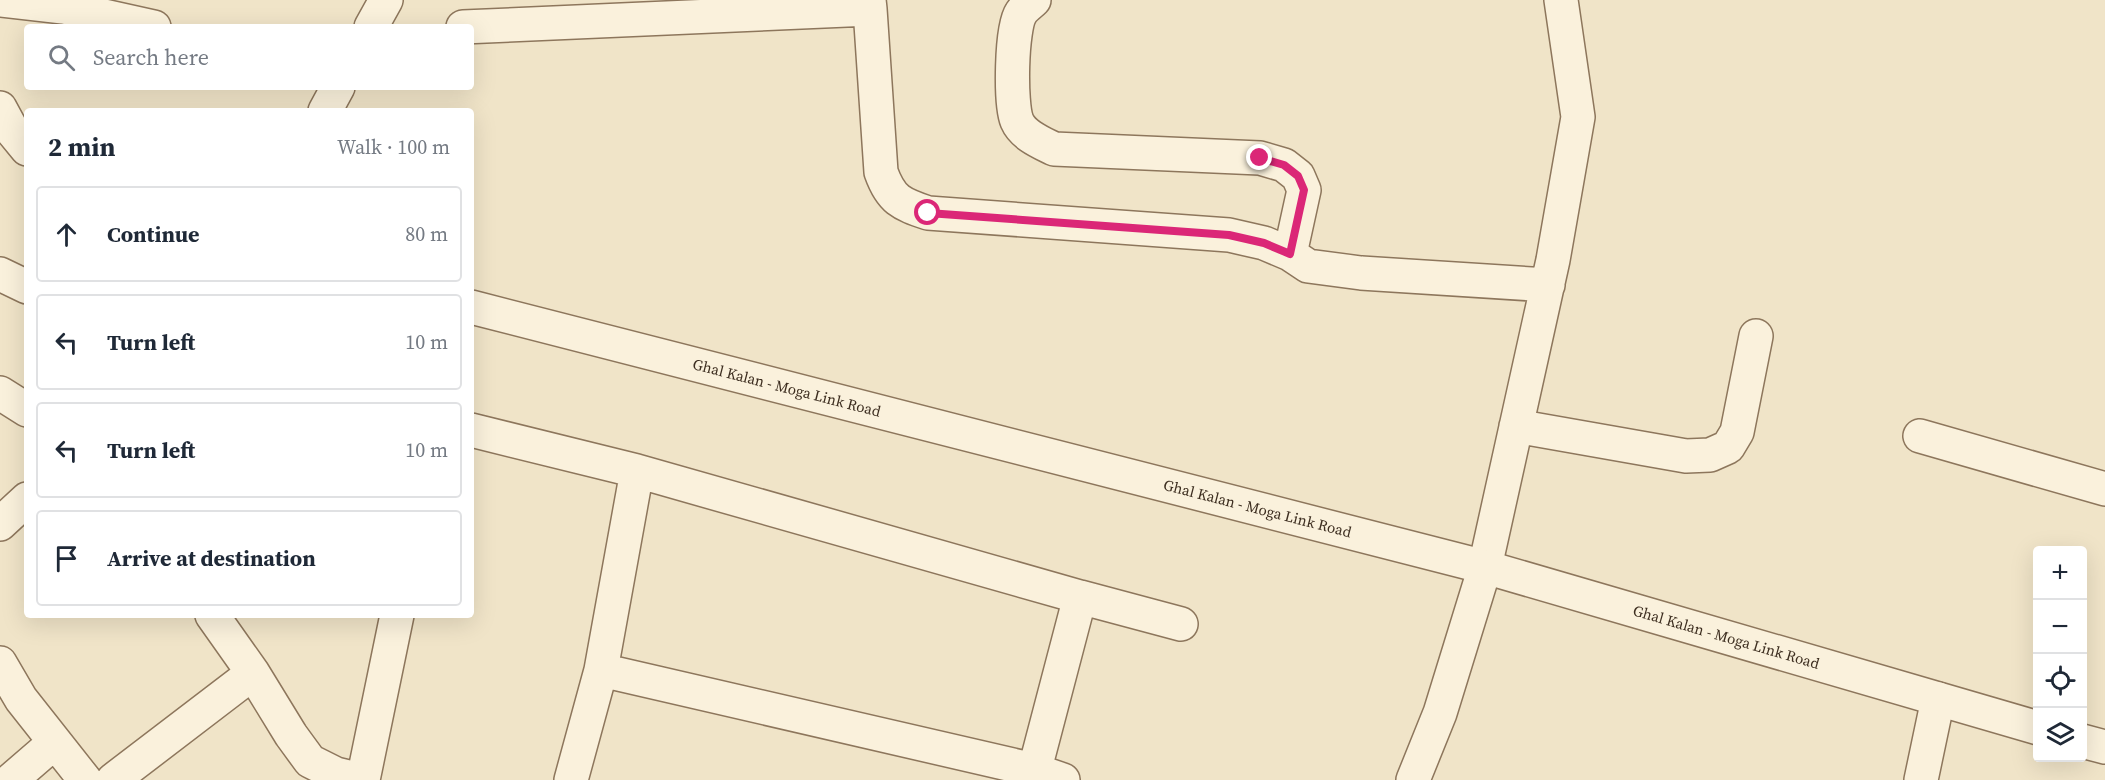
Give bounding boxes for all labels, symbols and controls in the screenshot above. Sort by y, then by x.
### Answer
search box [24,24,474,90]
icon: search [45,41,78,74]
text: Search here [93,42,209,72]
text: 2 min [48,129,115,165]
text: Walk · 100 m [337,133,450,161]
route end [1246,144,1272,170]
route start [914,199,940,225]
icon: ahead [50,218,83,251]
text: Continue [107,219,200,249]
text: 80 m [405,220,448,248]
icon: left [50,326,83,359]
text: Turn left [107,327,195,357]
text: 10 m [405,328,448,356]
street label: Ghal Kalan - Moga Link Road [691,353,884,422]
icon: left [50,434,83,467]
text: Turn left [107,435,195,465]
text: 10 m [405,436,448,464]
street label: Ghal Kalan - Moga Link Road [1161,474,1354,543]
icon: arrive [50,542,83,575]
text: Arrive at destination [107,543,316,573]
map controls [2033,546,2087,762]
button: + [2033,546,2087,600]
street label: Ghal Kalan - Moga Link Road [1631,600,1823,674]
button: − [2033,600,2087,654]
button: locate [2033,654,2087,708]
button: layers [2033,708,2087,762]

